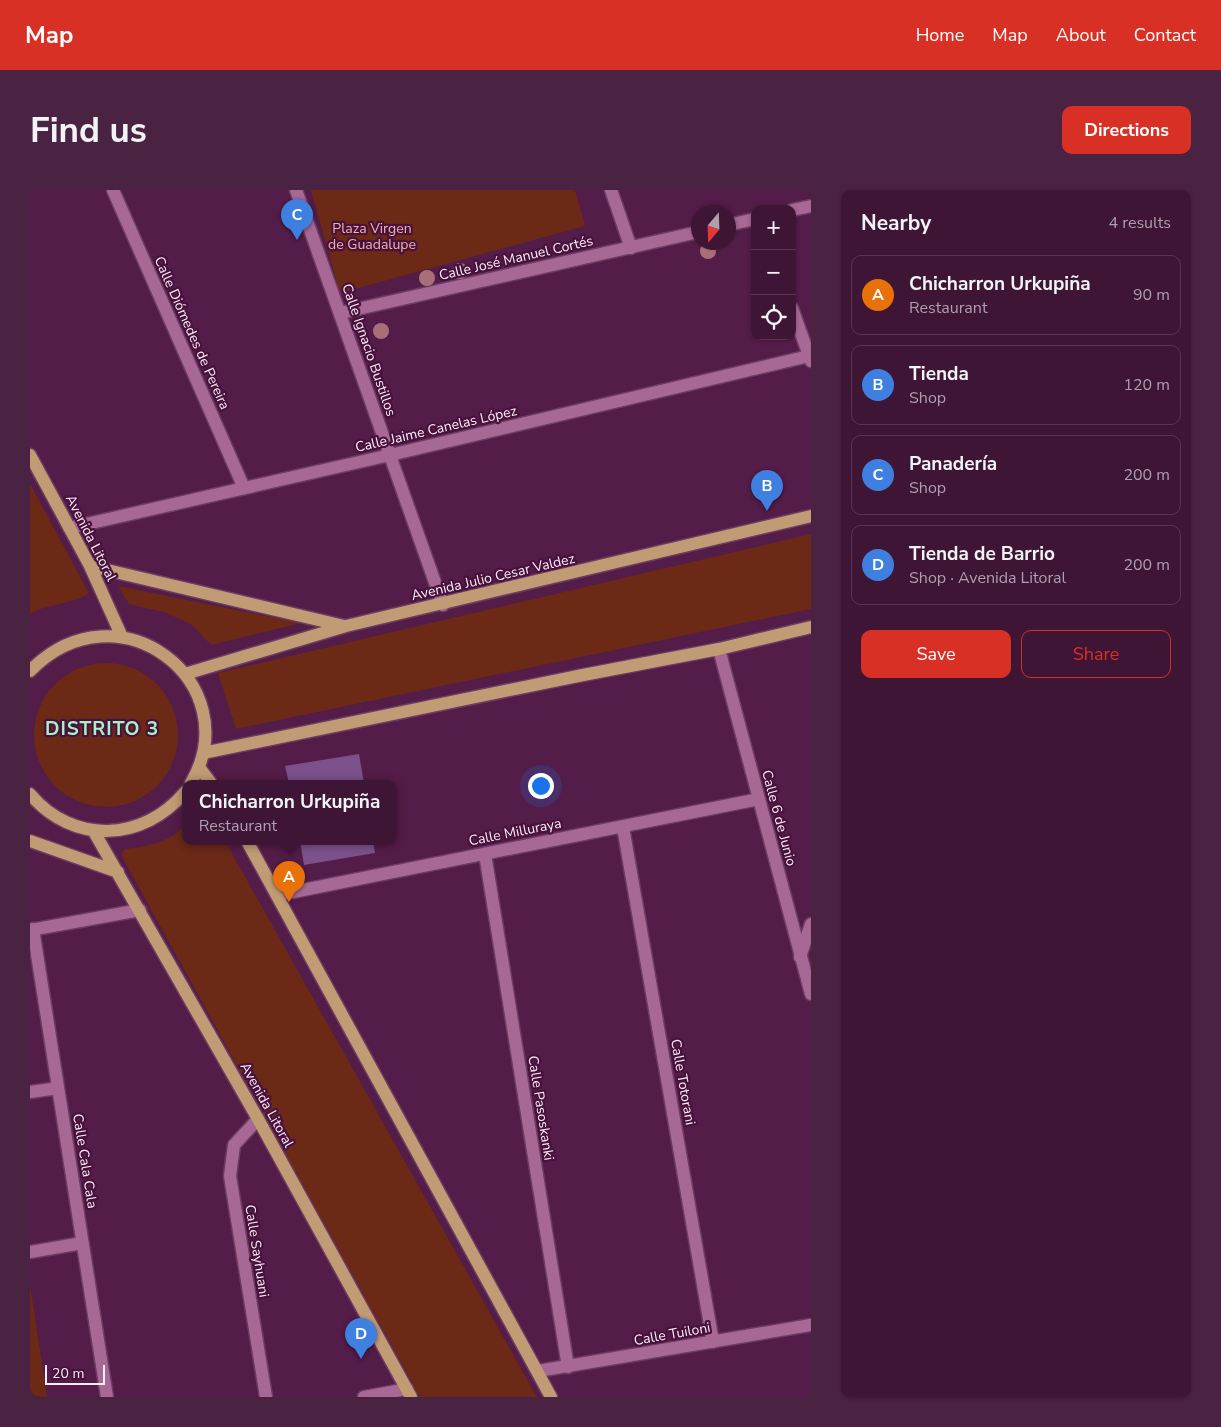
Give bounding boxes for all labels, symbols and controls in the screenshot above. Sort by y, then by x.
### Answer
text: Map [25,19,73,51]
text: Home [916,23,964,47]
text: Map [992,23,1028,47]
text: About [1056,23,1106,47]
text: Contact [1134,23,1196,47]
button: Directions [1062,106,1191,154]
text: Find us [30,107,147,154]
pin: C [281,199,313,240]
north arrow [691,205,736,250]
map controls [751,205,796,340]
button: + [751,205,796,250]
text: Nearby [861,209,931,237]
text: 4 results [1109,212,1171,234]
park label: Plaza Virgen de Guadalupe [328,219,416,254]
street label: Calle José Manuel Cortés [437,231,595,285]
button: − [751,250,796,295]
street label: Calle Diómedes de Pereira [150,253,234,413]
text: Chicharron Urkupiña [909,271,1091,297]
street label: Calle Ignacio Bustillos [337,281,401,419]
text: A [872,284,884,306]
text: 90 m [1133,284,1170,306]
button: locate [751,295,796,340]
text: Restaurant [909,297,988,319]
text: Tienda [909,361,969,387]
text: B [872,374,884,396]
text: 120 m [1123,374,1170,396]
text: Shop [909,387,946,409]
street label: Calle Jaime Canelas López [353,401,519,457]
text: Panadería [909,451,997,477]
text: C [873,464,883,486]
text: 200 m [1123,464,1170,486]
pin: B [751,470,783,511]
text: Shop [909,477,946,499]
street label: Avenida Litoral [61,491,121,585]
text: Tienda de Barrio [909,541,1055,567]
street label: Avenida Julio Cesar Valdez [409,549,577,605]
text: D [872,554,884,576]
text: 200 m [1123,554,1170,576]
text: Shop · Avenida Litoral [909,567,1066,589]
button: Save [861,630,1011,678]
button: Share [1021,630,1171,678]
district label: DISTRITO 3 [45,716,159,742]
street label: Calle 6 de Junio [757,768,801,868]
your location [528,773,554,799]
popup [182,780,397,845]
text: Chicharron Urkupiña [199,789,380,815]
street label: Calle Milluraya [467,814,563,850]
text: Restaurant [199,815,277,837]
pin: A [273,861,305,902]
street label: Calle Totorani [666,1037,700,1127]
street label: Calle Pasoskanki [523,1054,559,1162]
street label: Avenida Litoral [236,1059,299,1152]
street label: Calle Cala Cala [68,1112,102,1210]
street label: Calle Sayhuani [240,1203,274,1299]
pin: D [345,1318,377,1359]
street label: Calle Tuiloni [632,1318,712,1350]
scale bar [45,1362,105,1385]
text: 20 m [52,1364,84,1383]

